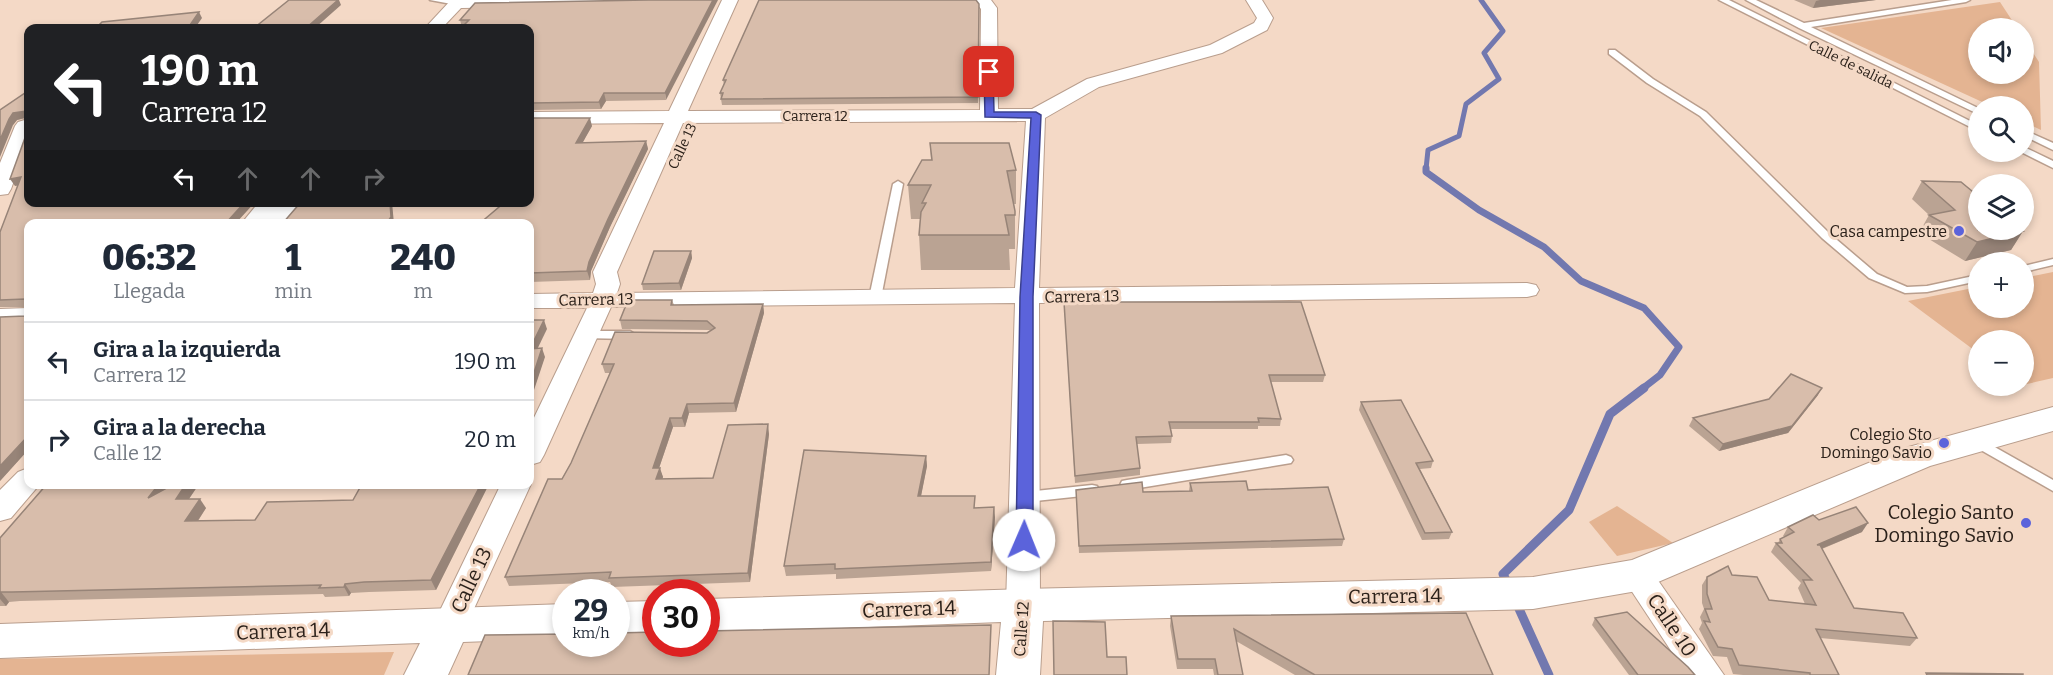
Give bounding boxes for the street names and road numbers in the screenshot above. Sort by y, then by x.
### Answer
street label: Calle de salida [1806,37,1896,92]
street label: Carrera 12 [782,108,848,125]
street label: Calle 13 [664,121,700,172]
street label: Carrera 13 [1044,286,1120,307]
street label: Carrera 13 [558,289,634,310]
street label: Calle 13 [445,543,497,617]
street label: Carrera 14 [1348,583,1443,609]
street label: Calle 10 [1642,589,1702,661]
street label: Carrera 14 [861,595,957,623]
street label: Calle 12 [1010,601,1033,657]
street label: Carrera 14 [235,617,331,645]

